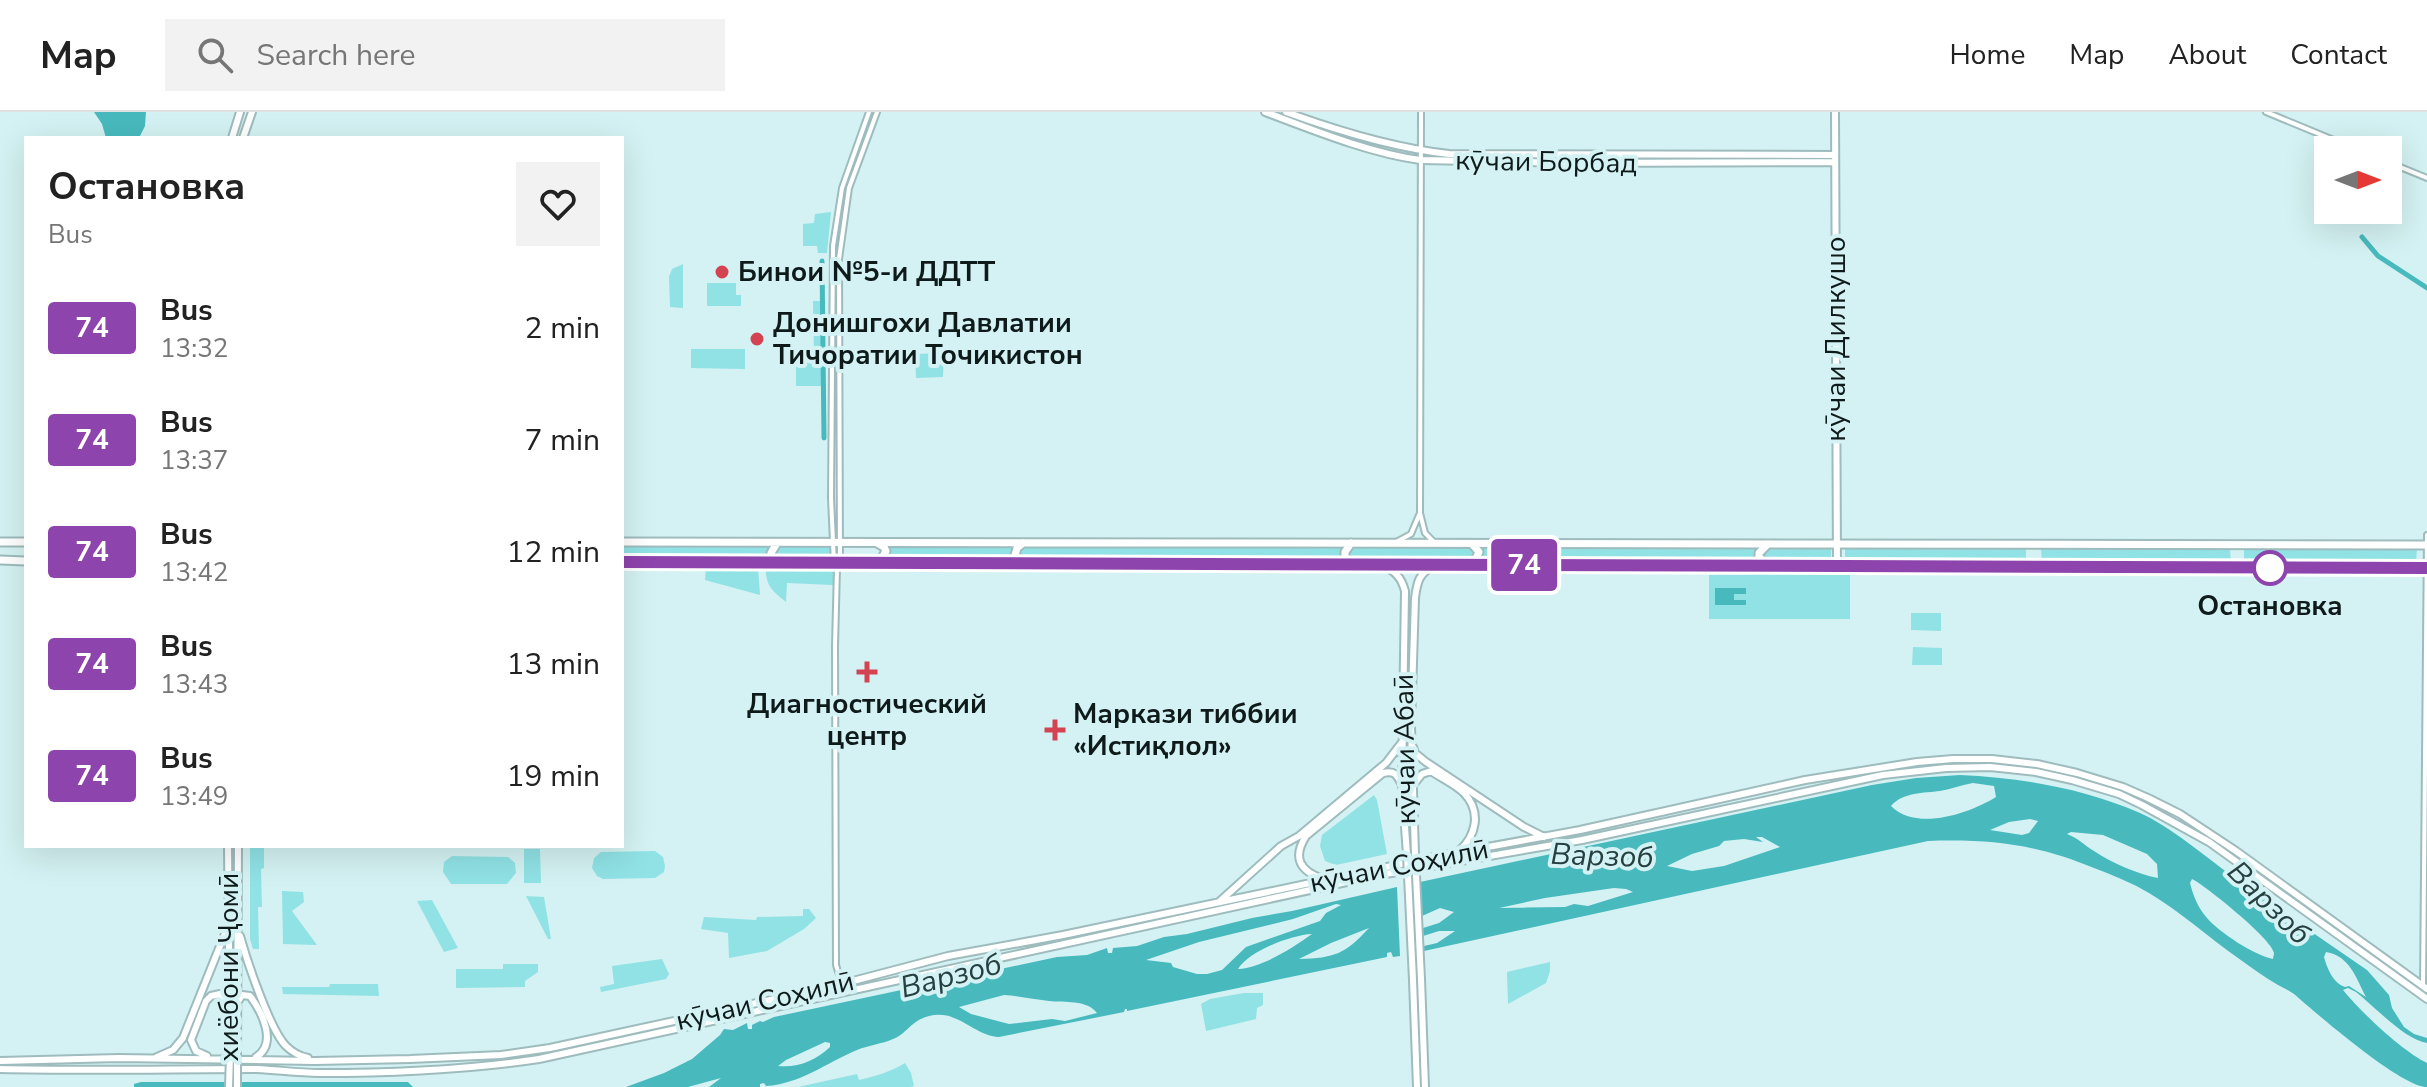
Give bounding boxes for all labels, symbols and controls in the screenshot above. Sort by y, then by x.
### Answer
search box [165,19,725,91]
text: Map [40,30,117,81]
icon: search [193,33,237,77]
text: Search here [257,35,416,76]
text: Home [1950,36,2025,74]
text: Map [2069,36,2124,74]
text: About [2168,36,2246,74]
text: Contact [2290,36,2387,74]
north arrow [2314,136,2402,224]
map controls [2314,136,2402,224]
street label: кӯчаи Борбад [1455,141,1637,183]
text: Остановка [48,161,245,212]
button: heart [516,162,600,246]
text: Bus [48,217,93,252]
street label: кӯчаи Дилкушо [1817,236,1855,442]
place label: Бинои №5-и ДДТТ [738,253,996,291]
marker: Бинои №5-и ДДТТ [713,263,731,281]
text: Bus [160,290,213,331]
place label: Донишгохи Давлатии Тичоратии Точикистон [773,304,1083,374]
text: 2 min [525,308,600,349]
text: 74 [75,309,109,347]
marker: Донишгохи Давлатии Тичоратии Точикистон [748,330,766,348]
text: 13:32 [160,331,228,366]
text: Bus [160,402,213,443]
text: 7 min [525,420,600,461]
text: 74 [75,421,109,459]
text: 13:37 [160,443,228,478]
text: Bus [160,514,213,555]
text: 12 min [507,532,600,573]
text: 74 [75,533,109,571]
line badge: 74 [1488,539,1560,591]
text: 74 [1507,546,1541,584]
marker: Остановка [2253,551,2287,585]
text: 13:42 [160,555,228,590]
place label: Остановка [2197,587,2343,625]
text: Bus [160,626,213,667]
text: 13 min [507,644,600,685]
text: 74 [75,645,109,683]
marker: Диагностический центр [856,661,878,683]
text: 13:43 [160,667,228,702]
street label: кӯчаи Абаӣ [1385,673,1425,825]
place label: Диагностический центр [747,685,987,755]
place label: Маркази тиббии «Истиқлол» [1073,695,1298,765]
marker: Маркази тиббии «Истиқлол» [1044,719,1066,741]
text: Bus [160,738,213,779]
text: 19 min [507,756,600,797]
text: 74 [75,757,109,795]
text: 13:49 [160,779,228,814]
street label: кӯчаи Соҳилӣ [1306,830,1492,902]
water label: Варзоб [1550,834,1654,878]
water label: Варзоб [2218,852,2320,954]
street label: хиёбони Ҷомӣ [210,873,248,1061]
water label: Варзоб [896,944,1006,1008]
street label: кӯчаи Соҳилӣ [672,962,858,1040]

